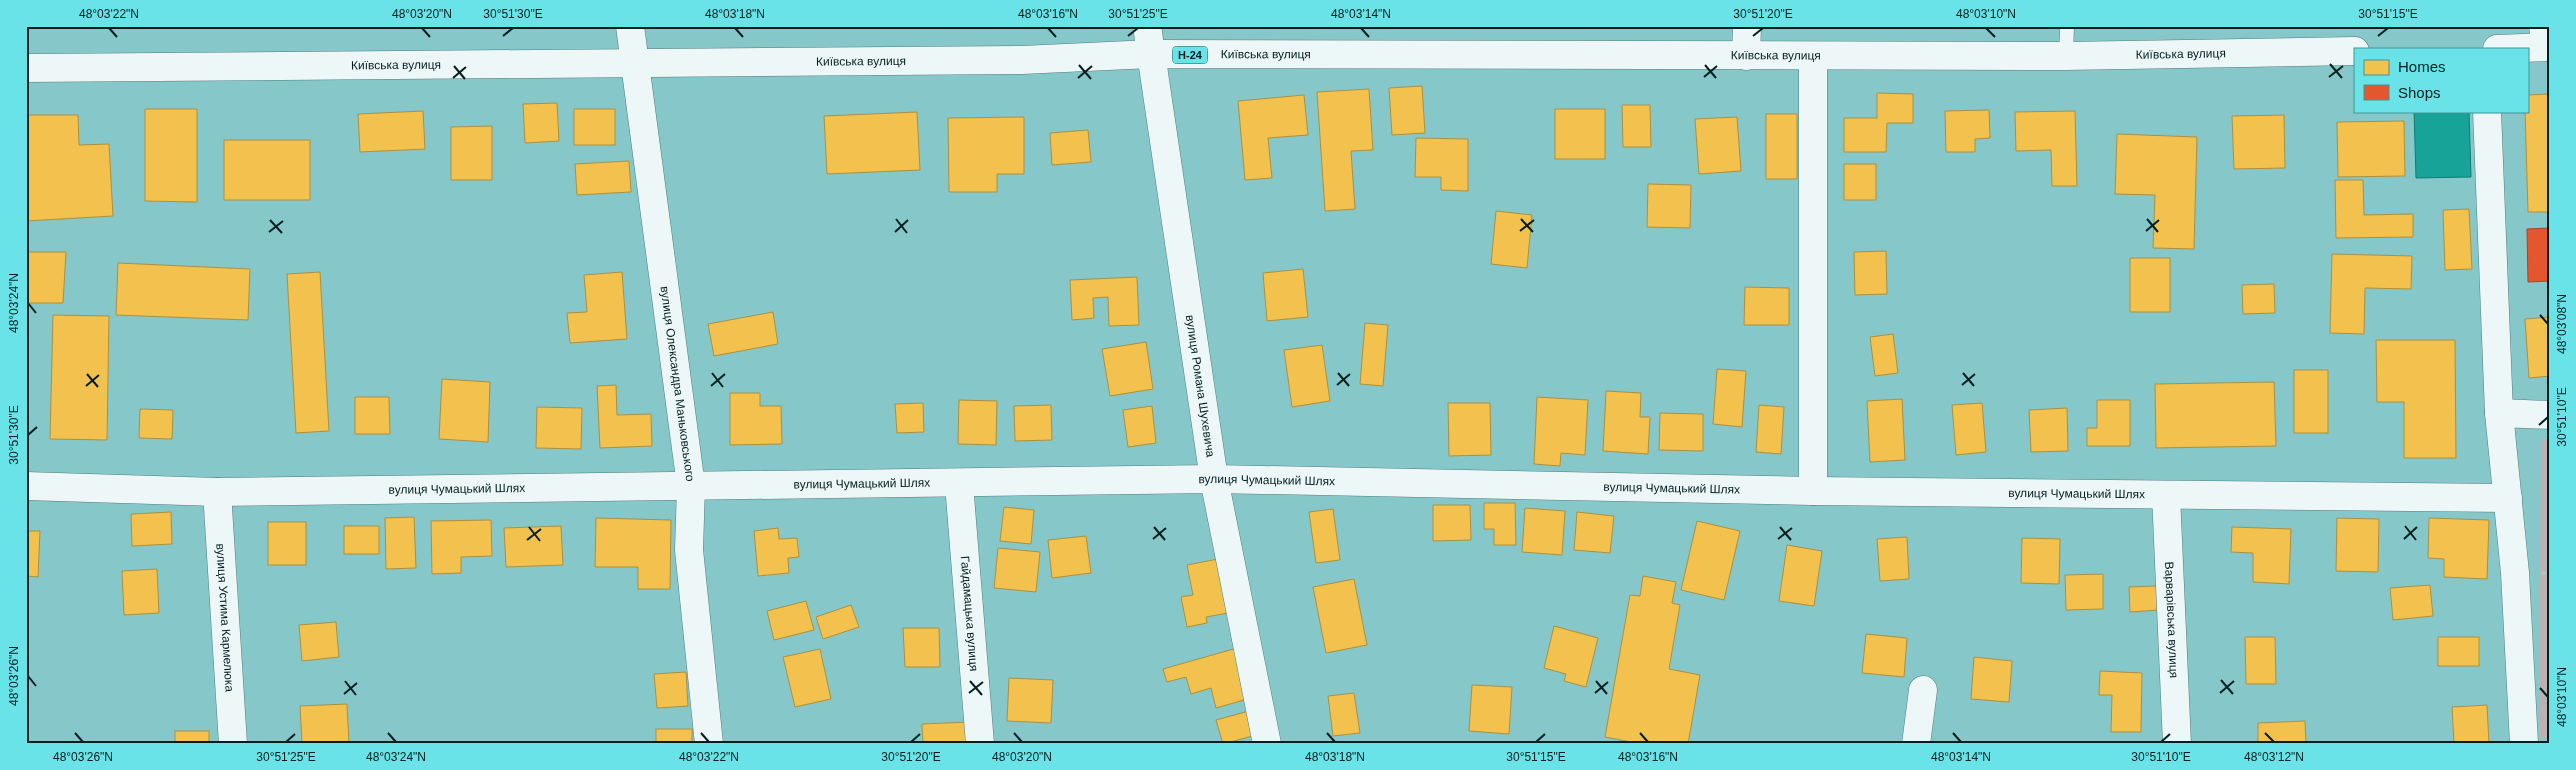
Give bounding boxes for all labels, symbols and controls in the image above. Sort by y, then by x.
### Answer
text: 48°03'22"N [79,7,139,21]
text: 48°03'20"N [392,7,452,21]
text: 30°51'30"E [483,7,543,21]
text: 48°03'18"N [705,7,765,21]
text: 48°03'16"N [1018,7,1078,21]
text: 30°51'25"E [1108,7,1168,21]
text: 48°03'14"N [1331,7,1391,21]
text: 30°51'20"E [1733,7,1793,21]
text: 48°03'10"N [1956,7,2016,21]
text: 30°51'15"E [2358,7,2418,21]
road number: Н-24 [1172,46,1208,64]
street label: Київська вулиця [2136,46,2226,62]
street label: Київська вулиця [1221,47,1311,61]
street label: Київська вулиця [1731,48,1821,62]
legend [2354,48,2528,112]
street label: Київська вулиця [816,54,906,69]
street label: Київська вулиця [351,58,441,72]
text: Homes [2398,58,2446,75]
text: Shops [2398,84,2441,101]
text: 48°03'24"N [7,273,21,333]
street label: вулиця Олександра Маньковського [658,285,697,483]
text: 48°03'08"N [2555,294,2569,354]
street label: вулиця Романа Шухевича [1183,314,1218,458]
text: 30°51'10"E [2555,387,2569,447]
text: 30°51'30"E [7,405,21,465]
street label: вулиця Чумацький Шлях [1198,472,1335,488]
street label: вулиця Чумацький Шлях [793,476,930,491]
street label: вулиця Чумацький Шлях [1603,480,1740,497]
street label: вулиця Чумацький Шлях [388,481,525,497]
street label: вулиця Чумацький Шлях [2008,486,2145,501]
street label: вулиця Устима Кармелюка [213,543,237,693]
street label: Гайдамацька вулиця [958,555,981,672]
street label: Варварівська вулиця [2162,561,2181,678]
text: 48°03'26"N [7,646,21,706]
text: 48°03'10"N [2555,667,2569,727]
text: 48°03'26"N [53,750,113,764]
text: 30°51'25"E [256,750,316,764]
text: 48°03'24"N [366,750,426,764]
text: 48°03'22"N [679,750,739,764]
text: 30°51'20"E [881,750,941,764]
text: 48°03'20"N [992,750,1052,764]
text: 48°03'18"N [1305,750,1365,764]
text: 30°51'15"E [1506,750,1566,764]
text: 48°03'16"N [1618,750,1678,764]
text: 48°03'14"N [1931,750,1991,764]
text: 30°51'10"E [2131,750,2191,764]
text: 48°03'12"N [2244,750,2304,764]

